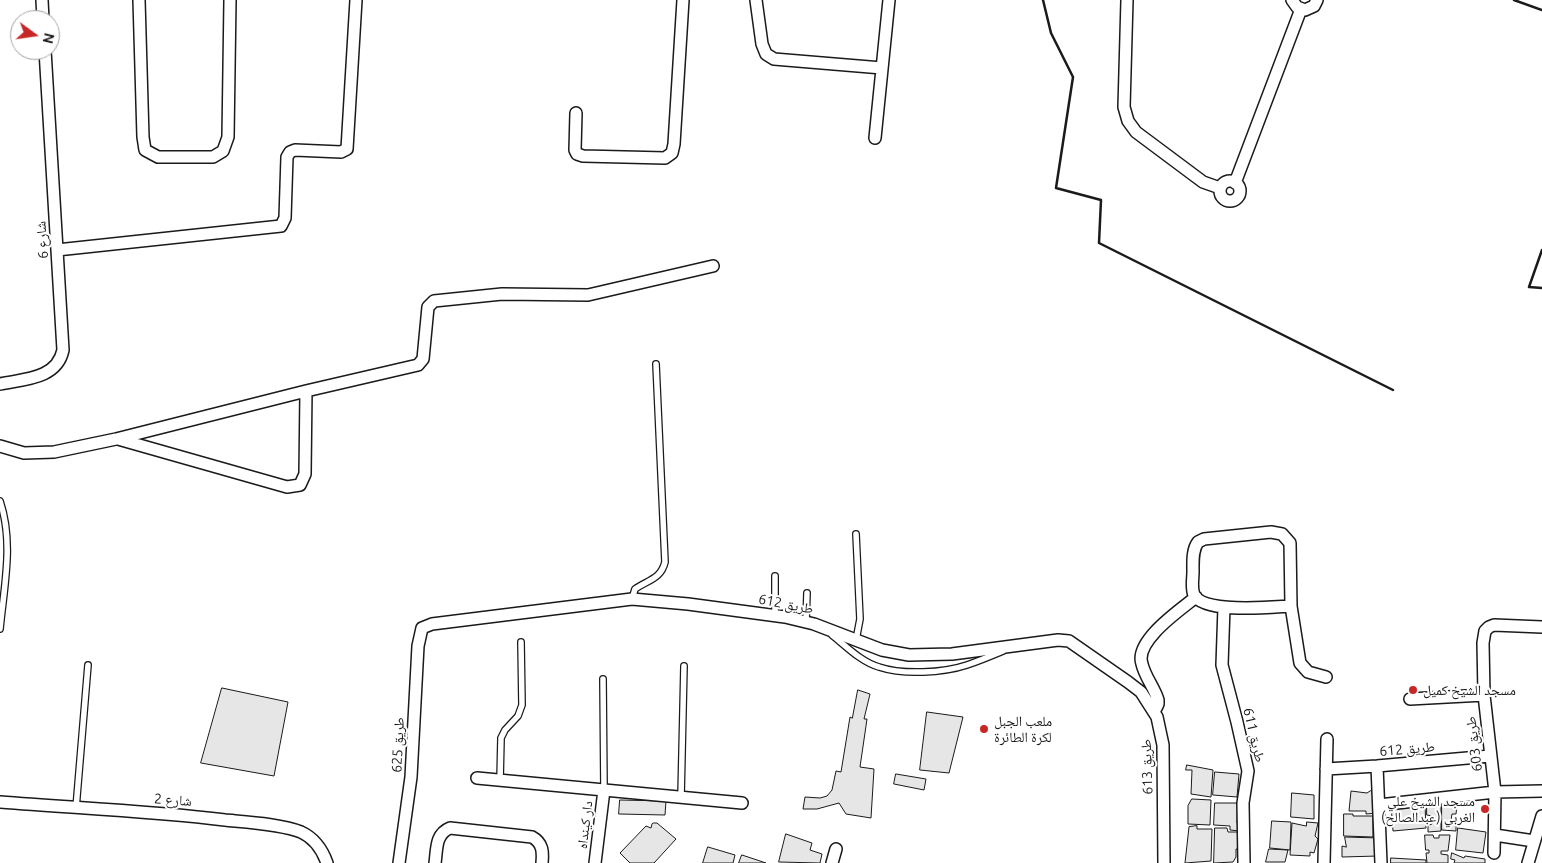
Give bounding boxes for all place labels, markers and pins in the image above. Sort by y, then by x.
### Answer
place label: مسجد الشيخ كميل [1423,682,1516,698]
marker: مسجد الشيخ كميل [1407,684,1419,696]
place label: ملعب الجبل لكرة الطائرة [994,713,1052,746]
marker: ملعب الجبل لكرة الطائرة [978,723,990,735]
place label: مسجد الشيخ علي الغربي (عبدالصالح) [1381,793,1475,826]
marker: مسجد الشيخ علي الغربي (عبدالصالح) [1479,803,1491,815]

